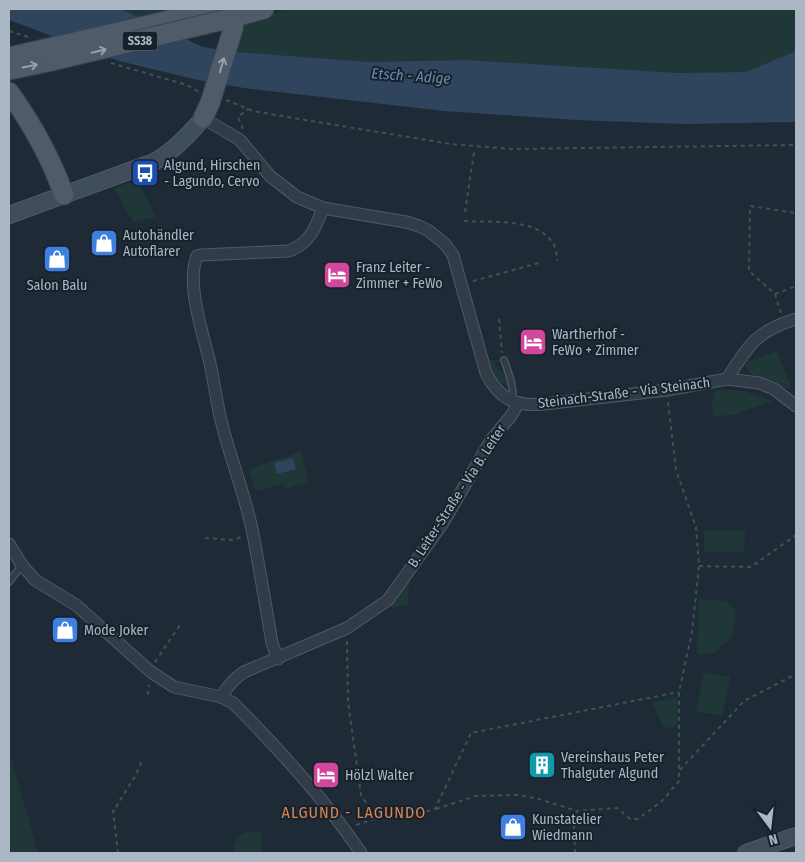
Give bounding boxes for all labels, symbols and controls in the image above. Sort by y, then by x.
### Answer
road number: SS38 [122,31,158,50]
one-way arrow [91,46,107,55]
one-way arrow [218,57,228,73]
one-way arrow [22,60,38,70]
water label: Etsch - Adige [371,64,451,88]
place label: Algund, Hirschen - Lagundo, Cervo [164,157,260,190]
bus stop icon: Algund, Hirschen - Lagundo, Cervo [130,158,160,188]
place label: Autohändler Autoflarer [123,227,194,260]
shop icon: Autohändler Autoflarer [89,228,119,258]
shop icon: Salon Balu [42,244,72,274]
place label: Franz Leiter - Zimmer + FeWo [356,259,443,292]
hotel icon: Franz Leiter - Zimmer + FeWo [322,260,352,290]
place label: Salon Balu [27,277,87,294]
place label: Wartherhof - FeWo + Zimmer [552,326,639,359]
hotel icon: Wartherhof - FeWo + Zimmer [518,327,548,357]
street label: Steinach-Straße - Via Steinach [537,374,711,412]
street label: B. Leiter-Straße - Via B. Leiter [404,421,510,571]
shop icon: Mode Joker [50,615,80,645]
place label: Mode Joker [84,622,149,639]
place label: Vereinshaus Peter Thalguter Algund [561,749,664,782]
building icon: Vereinshaus Peter Thalguter Algund [527,750,557,780]
hotel icon: Hölzl Walter [311,760,341,790]
place label: Hölzl Walter [345,767,414,784]
north arrow [745,802,795,852]
district label: ALGUND - LAGUNDO [282,803,426,822]
place label: Kunstatelier Wiedmann [532,811,602,844]
shop icon: Kunstatelier Wiedmann [498,812,528,842]
text: N [767,830,779,848]

